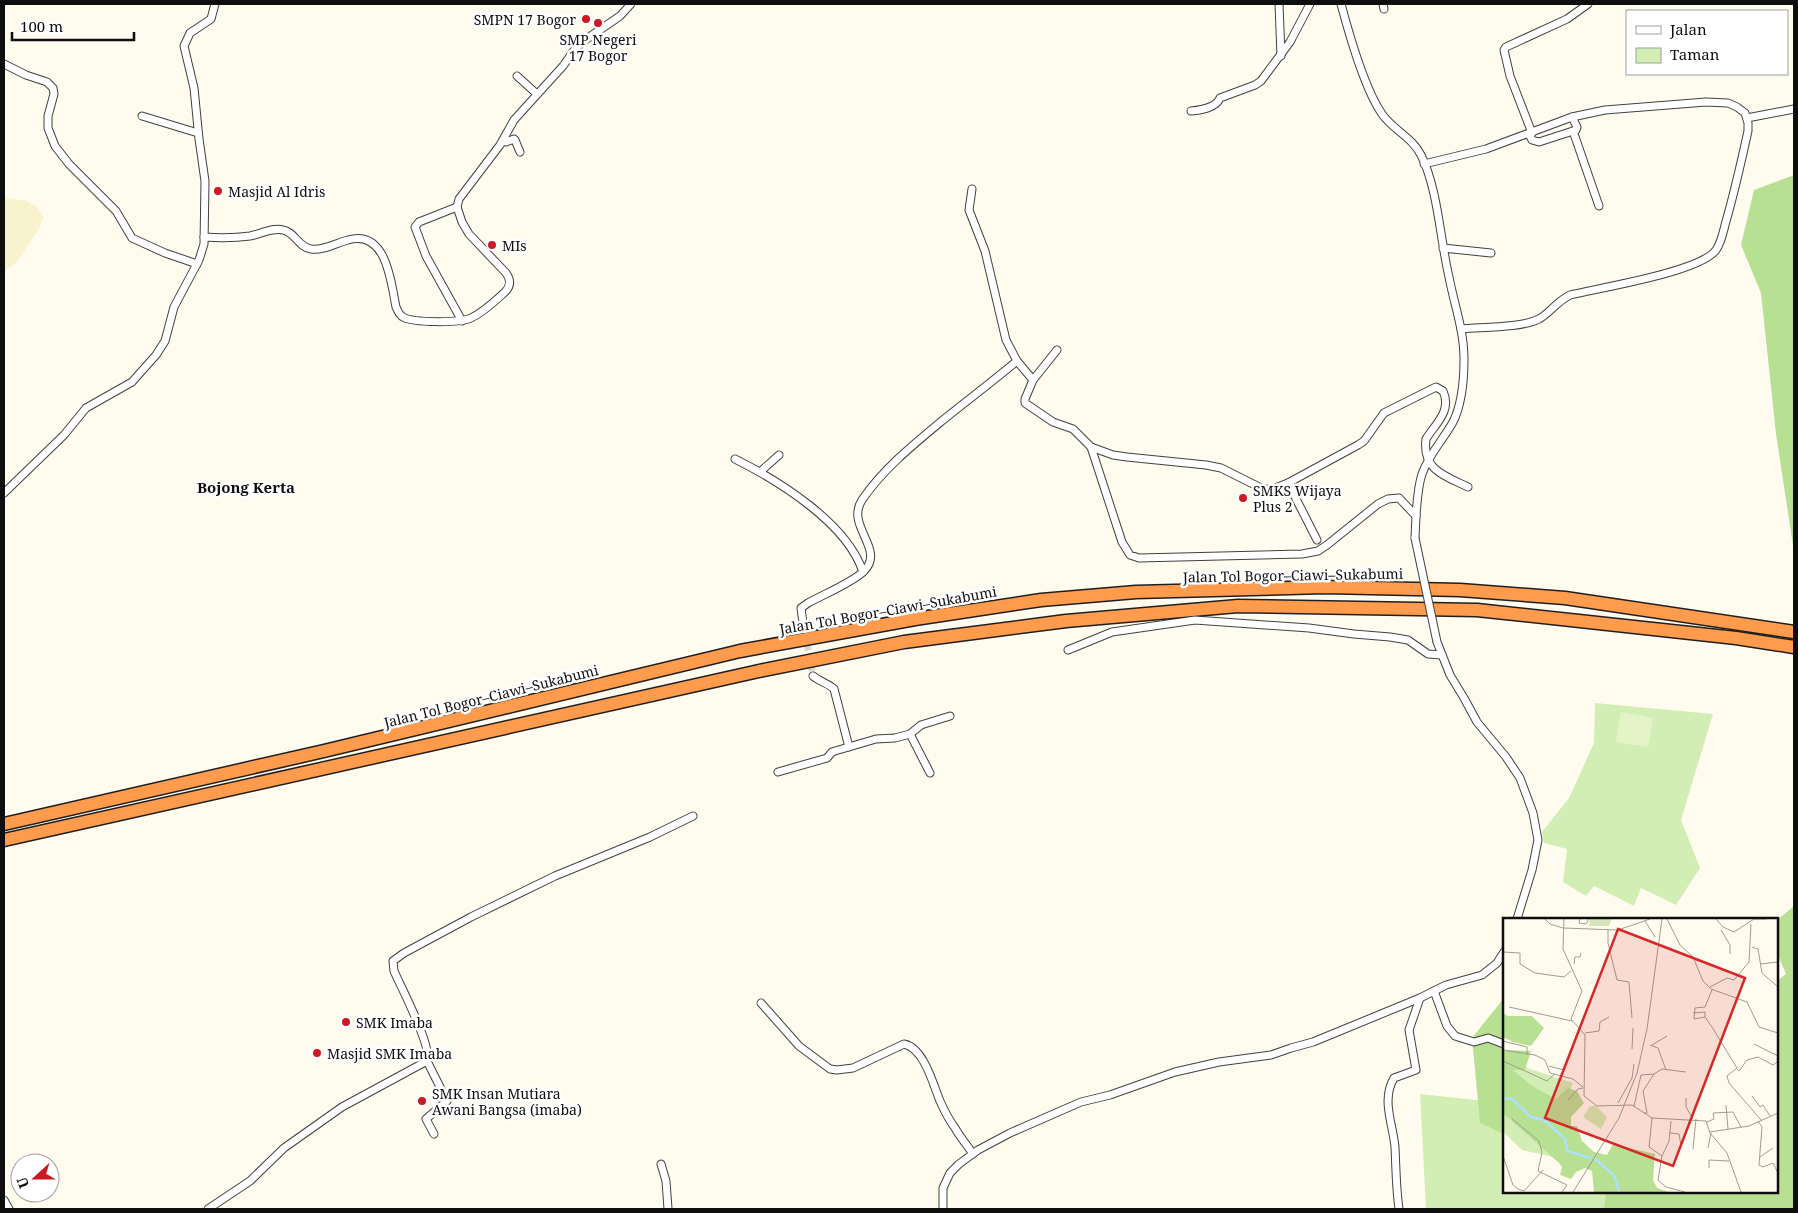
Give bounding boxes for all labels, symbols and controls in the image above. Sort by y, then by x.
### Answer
scale bar [12,10,135,42]
place label: SMPN 17 Bogor [474,10,576,29]
legend [1626,10,1788,75]
marker: SMPN 17 Bogor [580,13,592,25]
text: 100 m [20,16,63,36]
marker: SMP Negeri 17 Bogor [592,17,604,29]
text: Jalan [1669,19,1707,39]
place label: SMP Negeri 17 Bogor [559,30,637,65]
text: Taman [1670,44,1720,64]
place label: Masjid Al Idris [228,182,325,201]
marker: Masjid Al Idris [212,185,224,197]
place label: MIs [502,236,527,255]
marker: MIs [486,239,498,251]
district label: Bojong Kerta [197,477,295,497]
place label: SMKS Wijaya Plus 2 [1253,481,1342,516]
marker: SMKS Wijaya Plus 2 [1237,492,1249,504]
street label: Jalan Tol Bogor–Ciawi–Sukabumi [1182,564,1404,586]
street label: Jalan Tol Bogor–Ciawi–Sukabumi [777,581,999,639]
street label: Jalan Tol Bogor–Ciawi–Sukabumi [381,660,601,732]
inset map [1503,918,1778,1193]
place label: SMK Imaba [356,1013,433,1032]
marker: SMK Imaba [340,1016,352,1028]
place label: Masjid SMK Imaba [327,1044,452,1063]
marker: Masjid SMK Imaba [311,1047,323,1059]
place label: SMK Insan Mutiara Awani Bangsa (imaba) [432,1084,582,1119]
marker: SMK Insan Mutiara Awani Bangsa (imaba) [416,1095,428,1107]
north arrow [10,1153,60,1203]
text: U [11,1174,33,1191]

